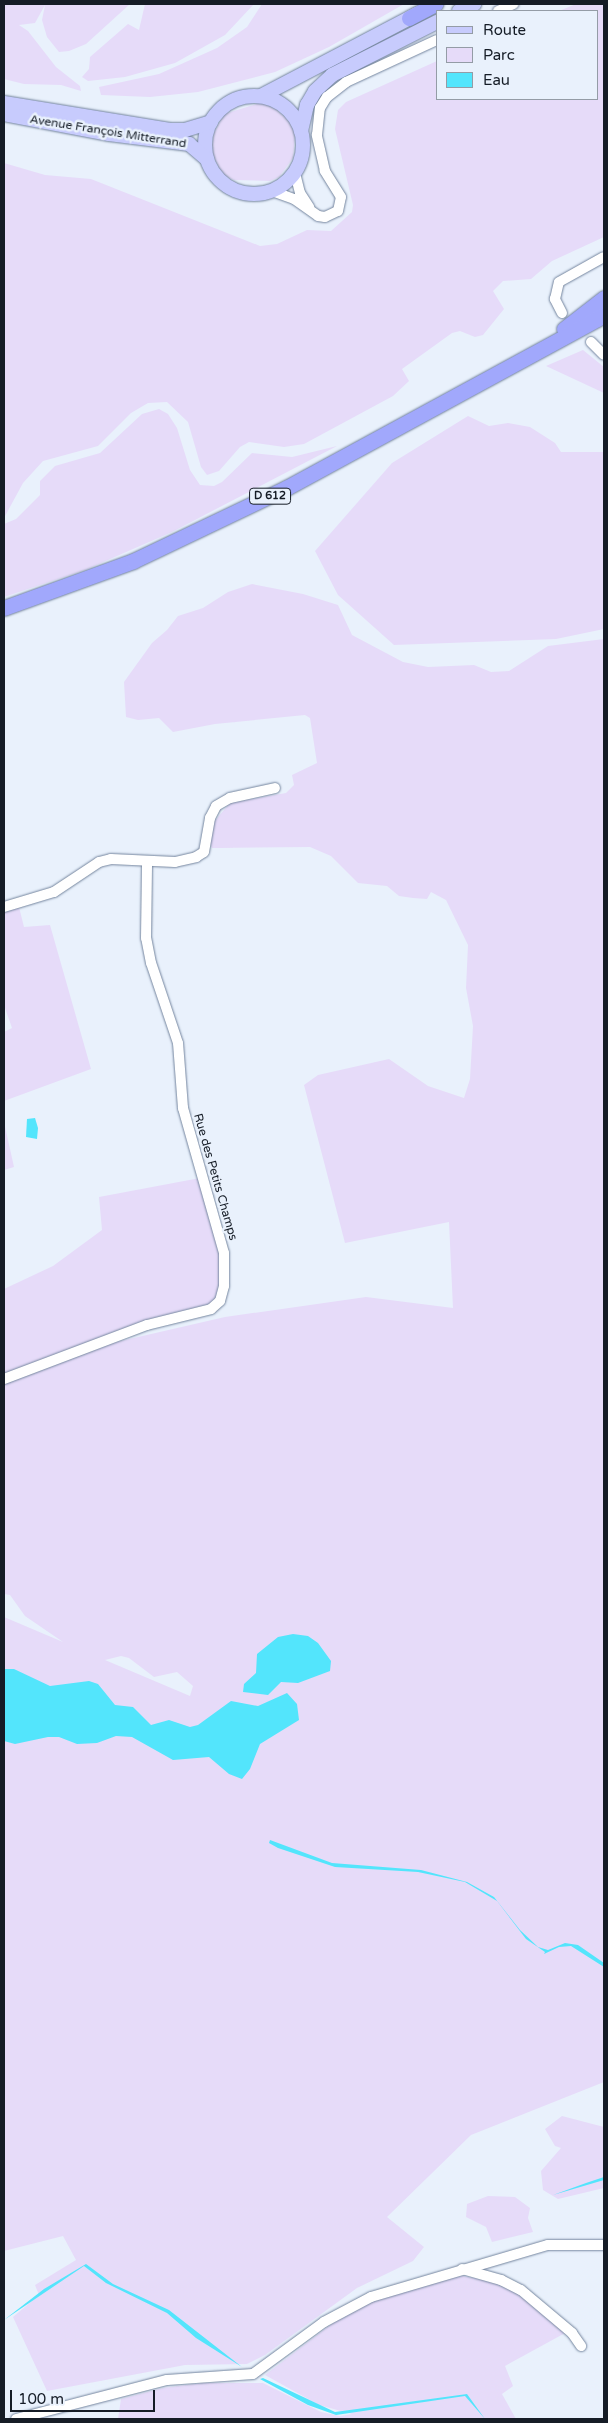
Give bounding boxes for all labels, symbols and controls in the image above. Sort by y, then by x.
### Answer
legend [436,10,598,100]
text: Route [483,21,526,39]
text: Parc [483,46,515,64]
text: Eau [483,71,510,89]
street label: Avenue François Mitterrand [29,113,187,151]
road number: D 612 [249,488,291,504]
street label: Rue des Petits Champs [190,1112,240,1242]
scale bar [12,2380,158,2412]
text: 100 m [18,2390,64,2408]

